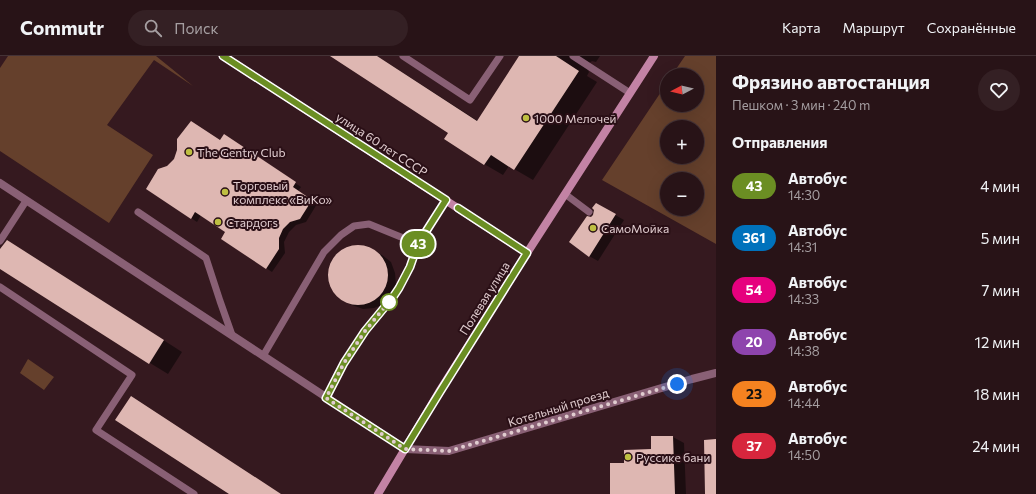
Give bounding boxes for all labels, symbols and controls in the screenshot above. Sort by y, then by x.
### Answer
search box [128,10,408,46]
text: Commutr [20,16,104,39]
icon: search [142,17,164,39]
text: Поиск [174,19,218,37]
text: Карта [782,19,820,36]
text: Маршрут [842,19,905,36]
text: Сохранённые [927,19,1016,36]
north arrow [660,68,704,112]
map controls [660,68,704,216]
button: heart [978,69,1020,111]
text: Фрязино автостанция [732,70,930,93]
text: Пешком · 3 мин · 240 m [732,97,870,113]
street label: улица 60 лет СССР [334,109,431,179]
place label: 1000 Мелочей [534,111,616,125]
marker: 1000 Мелочей [521,113,531,123]
button: + [660,120,704,164]
text: Отправления [732,133,828,151]
place label: The Gentry Club [197,145,286,159]
marker: The Gentry Club [184,147,194,157]
text: Автобус [788,169,847,187]
button: − [660,172,704,216]
text: 43 [746,177,762,194]
text: 4 мин [980,177,1020,195]
place label: Торговый комплекс «ВиКо» [233,178,332,206]
marker: Торговый комплекс «ВиКо» [220,187,230,197]
text: 14:30 [788,187,820,203]
place label: Стардогs [226,215,278,229]
marker: Стардогs [213,217,223,227]
place label: СамоМойка [601,221,669,235]
text: Автобус [788,221,847,239]
marker: СамоМойка [588,223,598,233]
text: 361 [742,229,766,246]
text: 5 мин [981,229,1020,247]
line badge: 43 [400,231,436,257]
text: 43 [410,235,426,252]
text: 14:31 [788,239,817,255]
street label: Полевая улица [456,259,512,337]
text: Автобус [788,273,847,291]
text: 54 [746,281,762,298]
text: 7 мин [981,281,1020,299]
text: 14:33 [788,291,819,307]
unlabelled marker [380,293,398,311]
text: Автобус [788,325,847,343]
text: 20 [745,333,763,350]
text: 12 мин [975,333,1020,351]
text: 14:38 [788,343,820,359]
your location [667,374,687,394]
text: Автобус [788,377,847,395]
street label: Котельный проезд [506,385,610,429]
text: 23 [746,385,762,402]
text: 18 мин [974,385,1020,403]
text: 14:44 [788,395,820,411]
text: Автобус [788,429,847,447]
text: 37 [746,437,762,454]
text: 24 мин [972,437,1020,455]
text: 14:50 [788,447,820,463]
place label: Руссике бани [636,450,710,464]
marker: Руссике бани [623,452,633,462]

